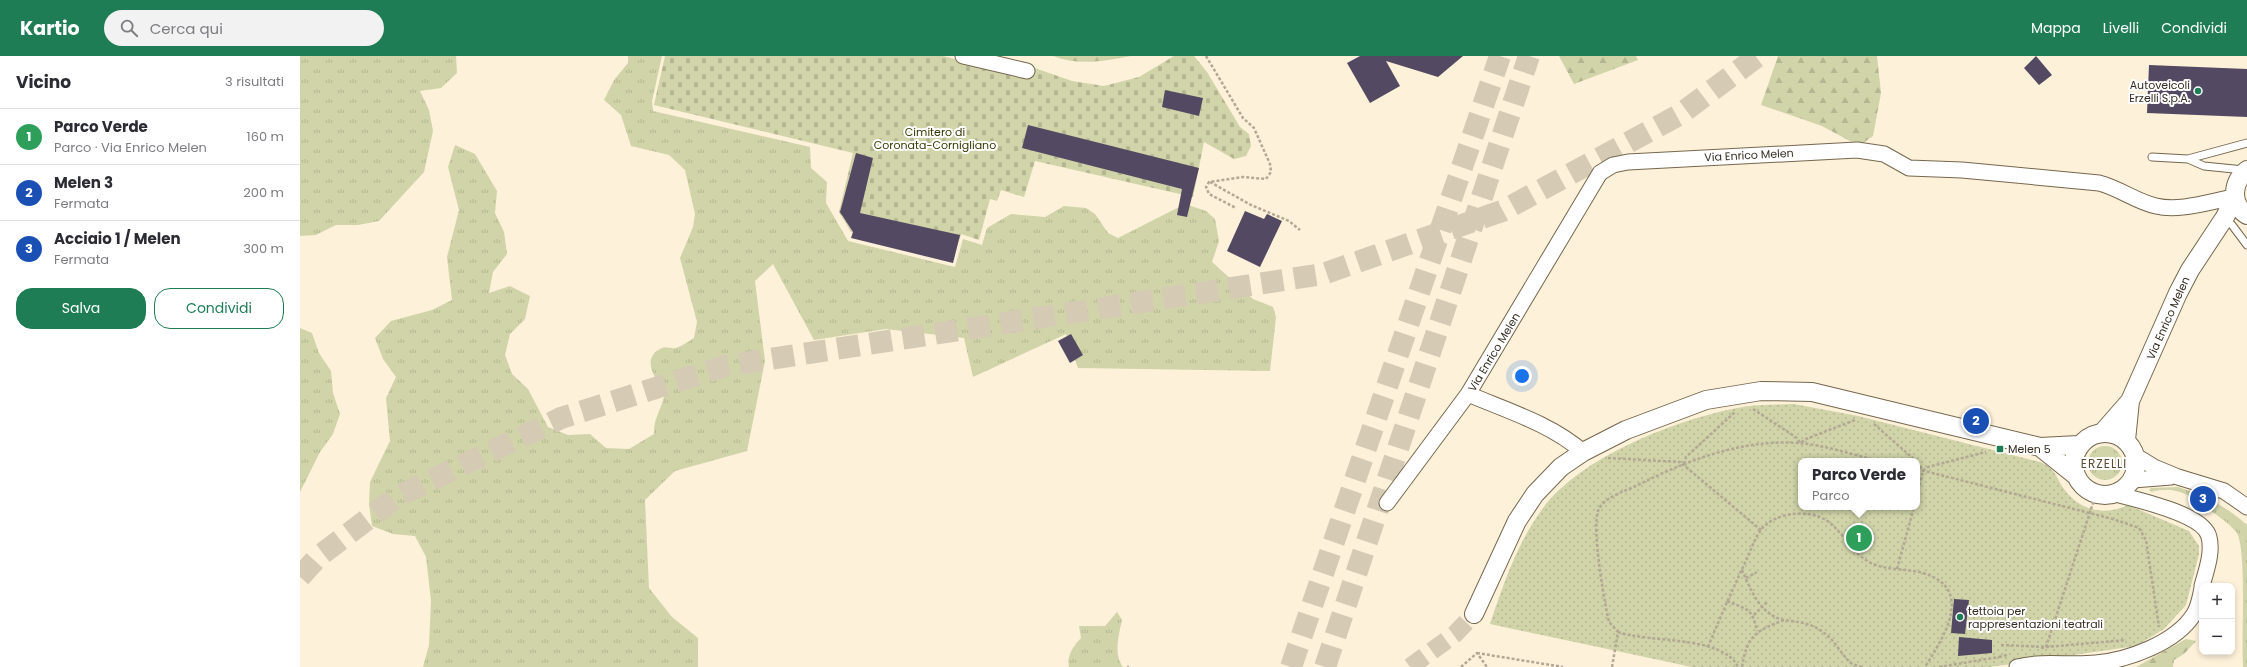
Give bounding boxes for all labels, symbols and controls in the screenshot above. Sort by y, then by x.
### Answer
search box [104,10,384,46]
text: Kartio [20,15,80,42]
icon: search [118,17,140,39]
text: Cerca qui [150,18,223,39]
text: Mappa [2031,18,2081,38]
text: Livelli [2103,18,2139,38]
text: Condividi [2161,18,2227,38]
text: Vicino [16,70,71,94]
text: 3 risultati [225,72,284,91]
place label: Autoveicoli Erzelli S.p.A. [2129,77,2190,106]
marker: Autoveicoli Erzelli S.p.A. [2193,86,2203,96]
text: Parco Verde [54,116,148,137]
park label: Cimitero di Coronata-Cornigliano [874,124,996,153]
text: 1 [27,127,31,146]
text: 160 m [247,127,284,146]
text: Parco · Via Enrico Melen [54,138,207,157]
street label: Via Enrico Melen [1704,145,1794,165]
text: Melen 3 [54,172,113,193]
text: 2 [25,183,33,202]
text: 200 m [243,183,284,202]
text: Fermata [54,194,109,213]
text: Acciaio 1 / Melen [54,228,181,249]
text: 3 [25,239,33,258]
text: 300 m [243,239,284,258]
text: Fermata [54,250,109,269]
street label: Via Enrico Melen [2142,274,2194,362]
button: Salva [16,288,146,329]
button: Condividi [154,288,284,329]
street label: Via Enrico Melen [1464,310,1524,394]
your location [1512,366,1532,386]
pin: 2 [1963,406,1989,436]
place label: Melen 5 [2008,441,2051,457]
marker: Melen 5 [1995,444,2005,454]
district label: ERZELLI [2081,455,2127,472]
popup [1798,458,1920,510]
text: Parco Verde [1812,464,1906,485]
pin: 3 [2190,484,2216,514]
text: Parco [1812,486,1849,505]
pin: 1 [1846,523,1872,553]
map controls [2199,583,2235,655]
button: + [2199,583,2235,619]
place label: tettoia per rappresentazioni teatrali [1968,603,2103,632]
marker: tettoia per rappresentazioni teatrali [1955,612,1965,622]
button: − [2199,619,2235,655]

